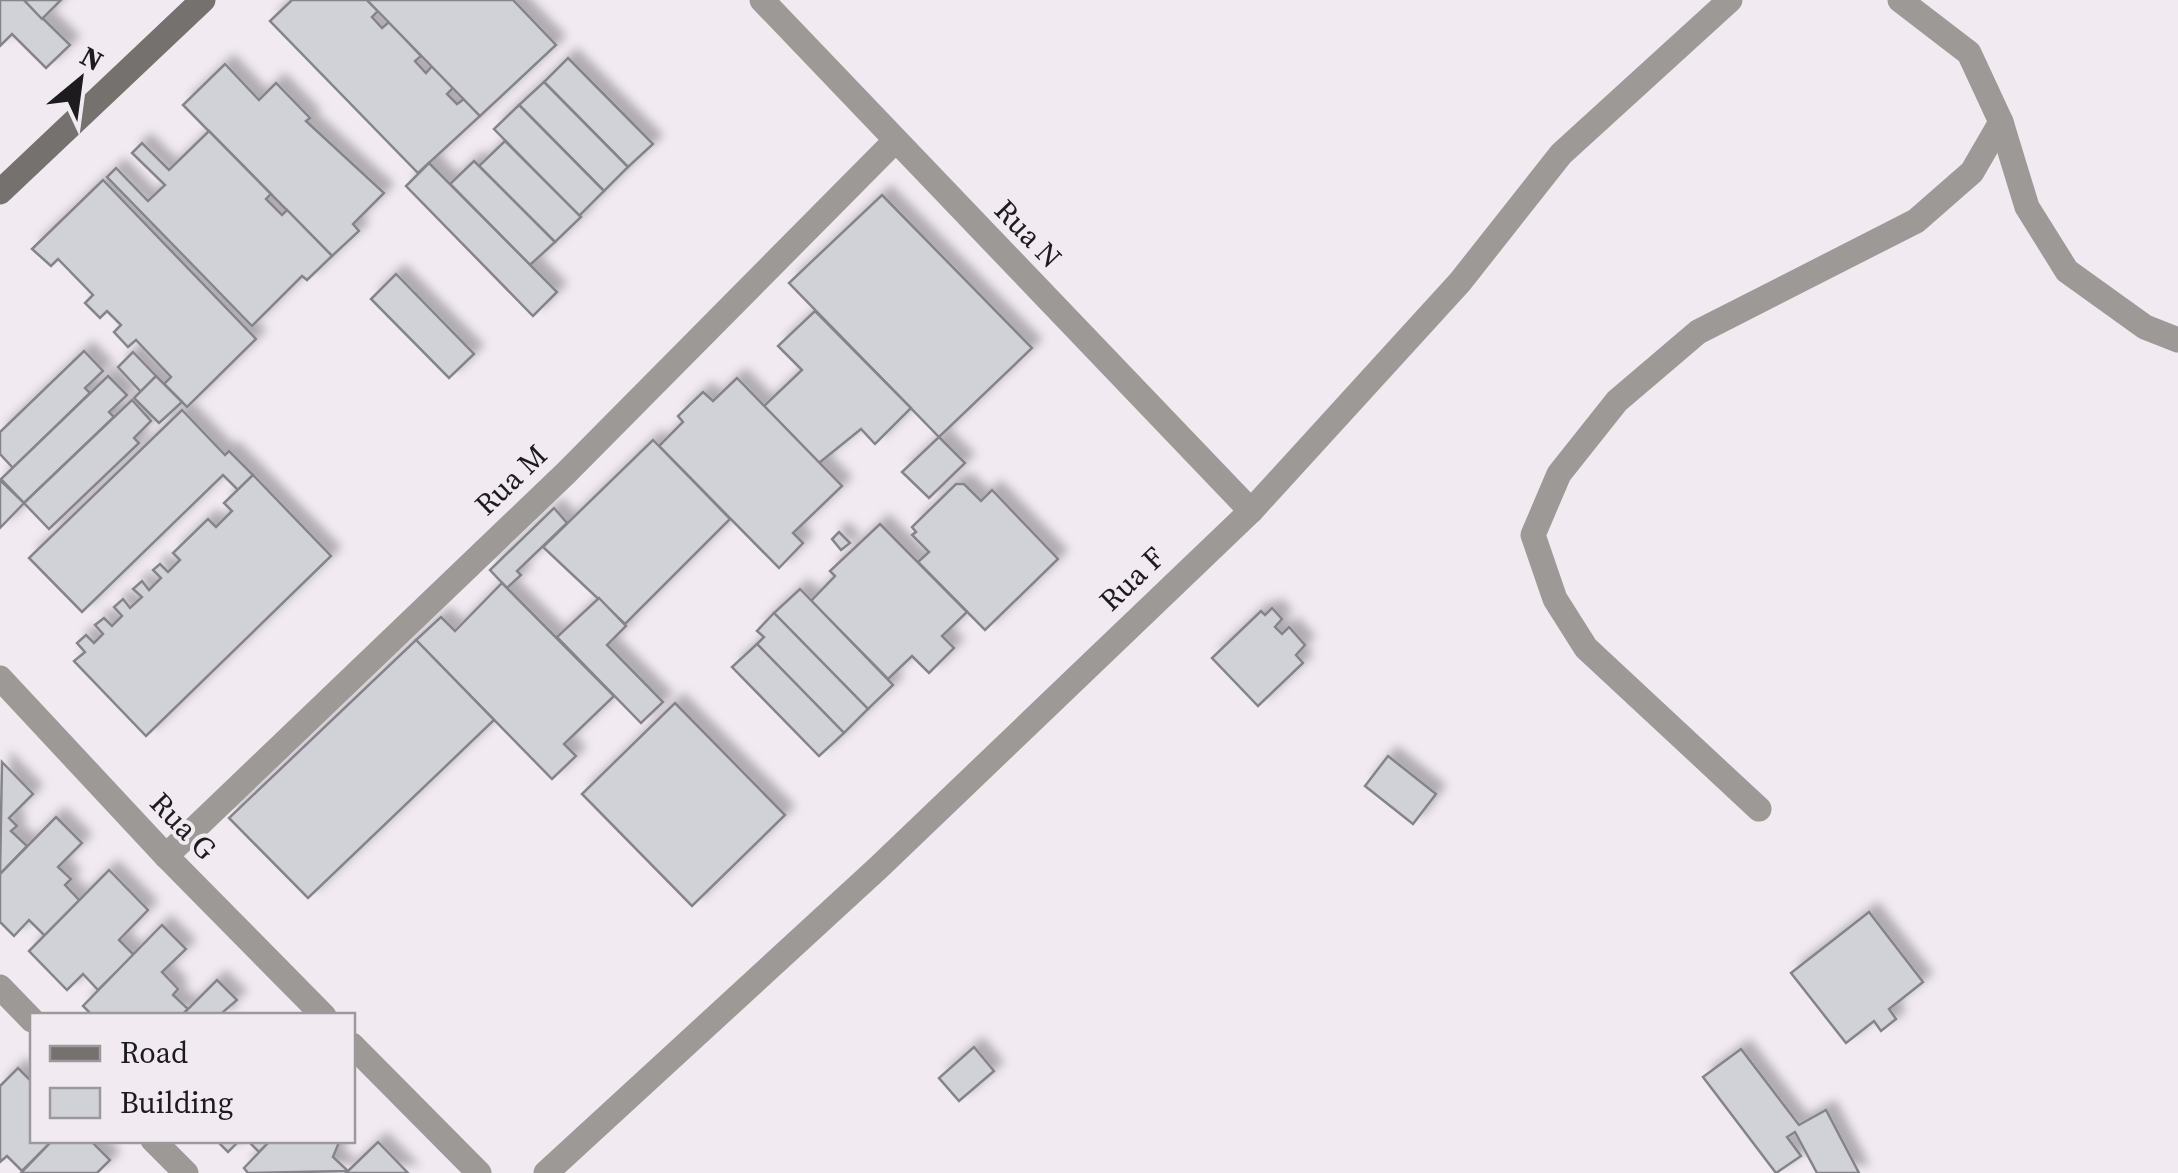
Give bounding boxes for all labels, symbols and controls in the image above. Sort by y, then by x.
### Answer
north arrow [30,30,130,130]
text: N [74,37,110,80]
street label: Rua N [985,190,1071,277]
street label: Rua M [465,435,556,524]
street label: Rua F [1090,537,1173,620]
street label: Rua G [141,783,226,869]
legend [30,1013,355,1143]
text: Road [120,1032,188,1073]
text: Building [120,1082,233,1123]

